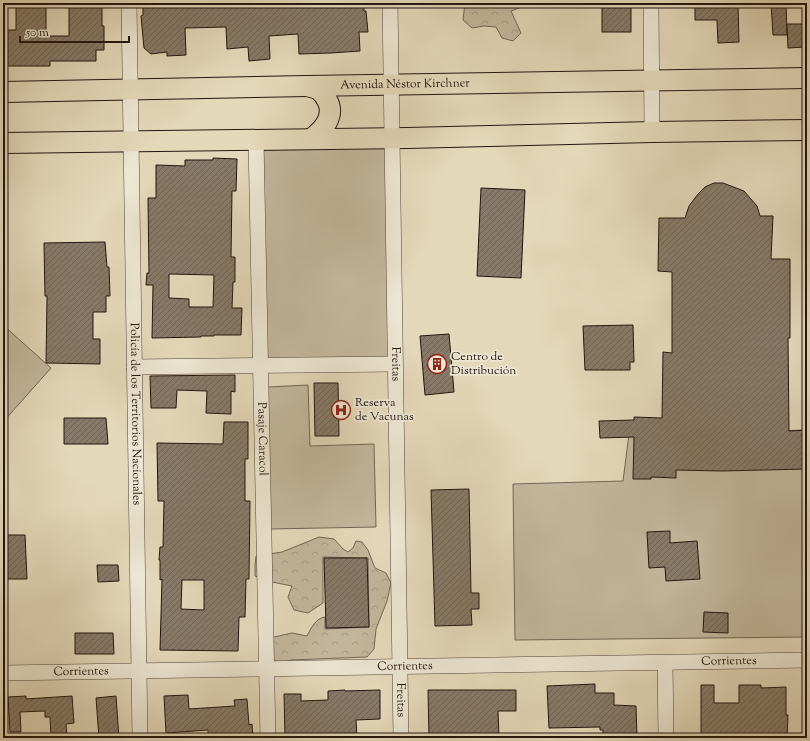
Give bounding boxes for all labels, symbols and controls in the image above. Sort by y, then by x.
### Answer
scale bar [20,18,129,44]
text: 50 m [25,24,49,42]
street label: Avenida Néstor Kirchner [340,74,470,94]
street label: Policía de los Territorios Nacionales [125,323,146,506]
street label: Freitas [386,347,405,382]
place label: Centro de Distribución [451,348,516,380]
building icon: Centro de Distribución [426,353,448,375]
place label: Reserva de Vacunas [355,394,414,426]
hospital icon: Reserva de Vacunas [330,399,352,421]
street label: Pasaje Caracol [252,402,272,477]
street label: Corrientes [701,652,757,671]
street label: Corrientes [377,657,433,676]
street label: Corrientes [53,662,109,681]
street label: Freitas [391,683,410,717]

